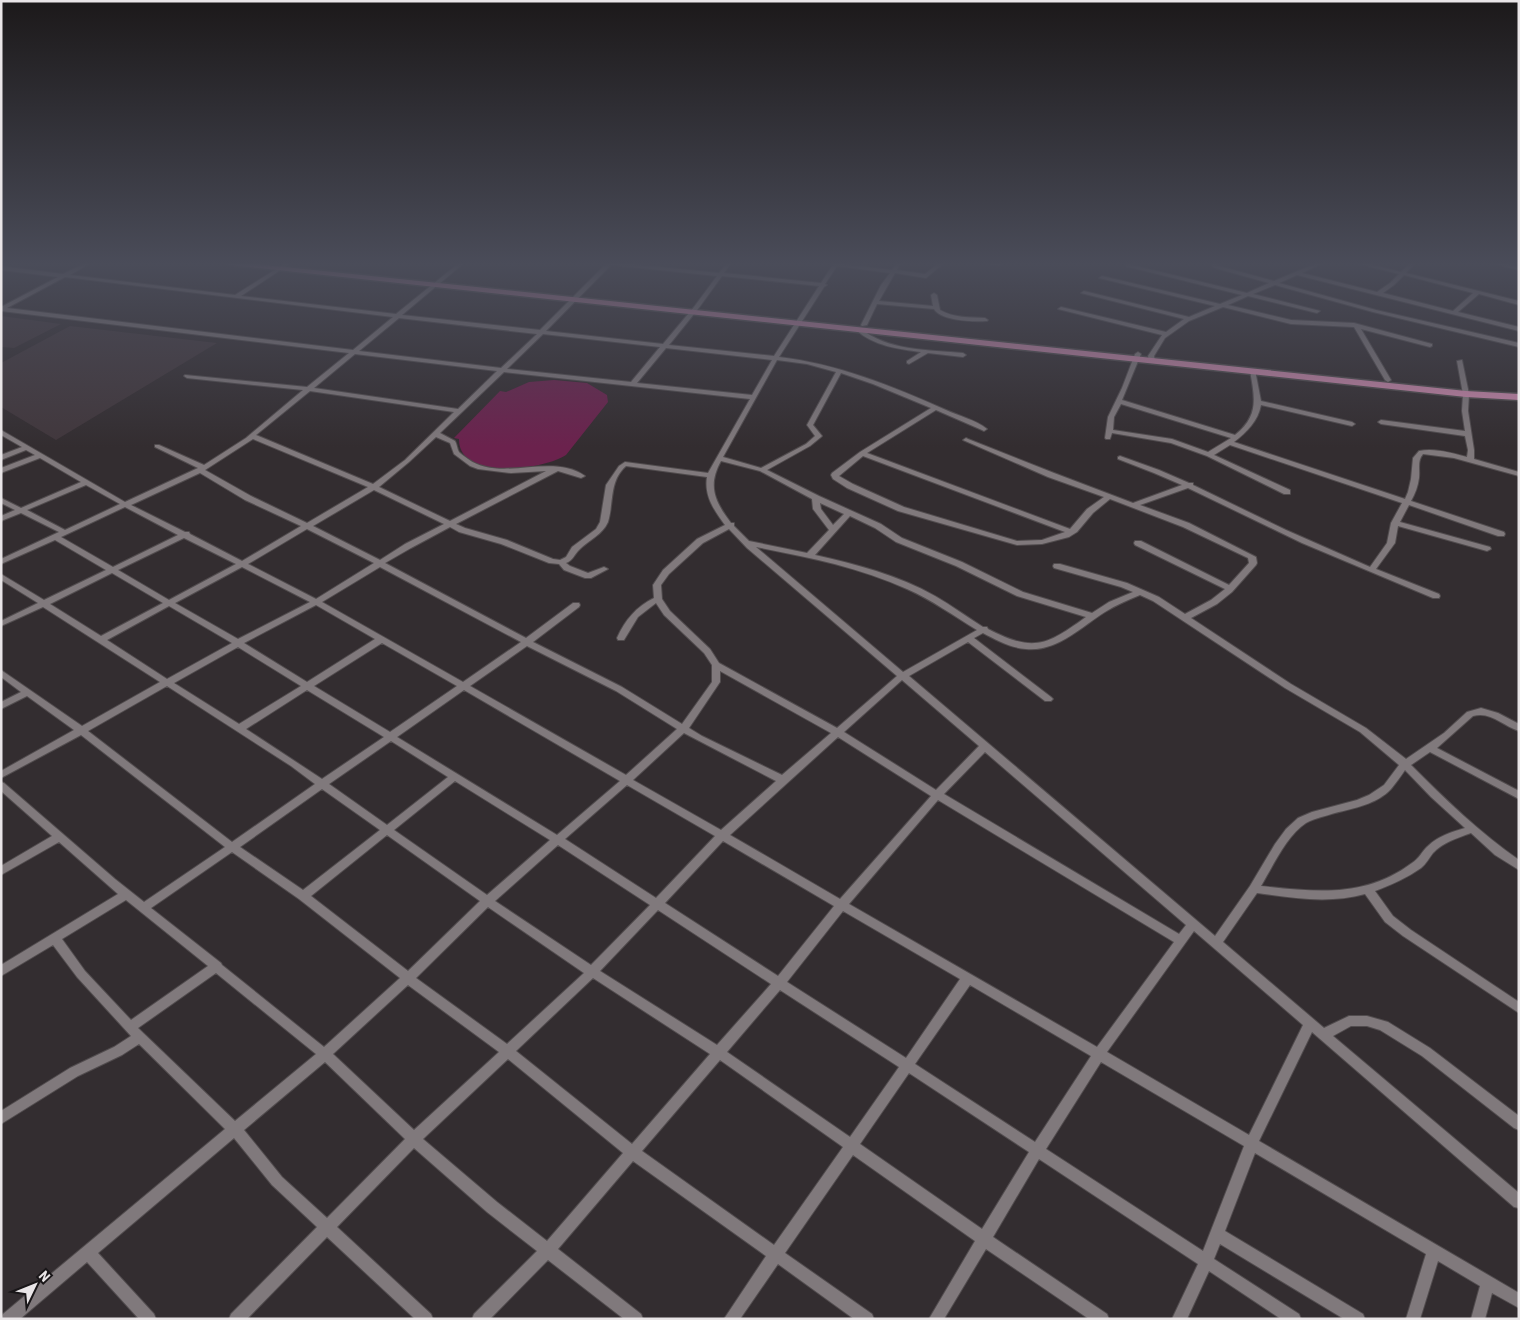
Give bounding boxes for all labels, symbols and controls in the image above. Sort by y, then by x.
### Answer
north arrow [10,1260,60,1310]
text: N [36,1268,53,1285]

